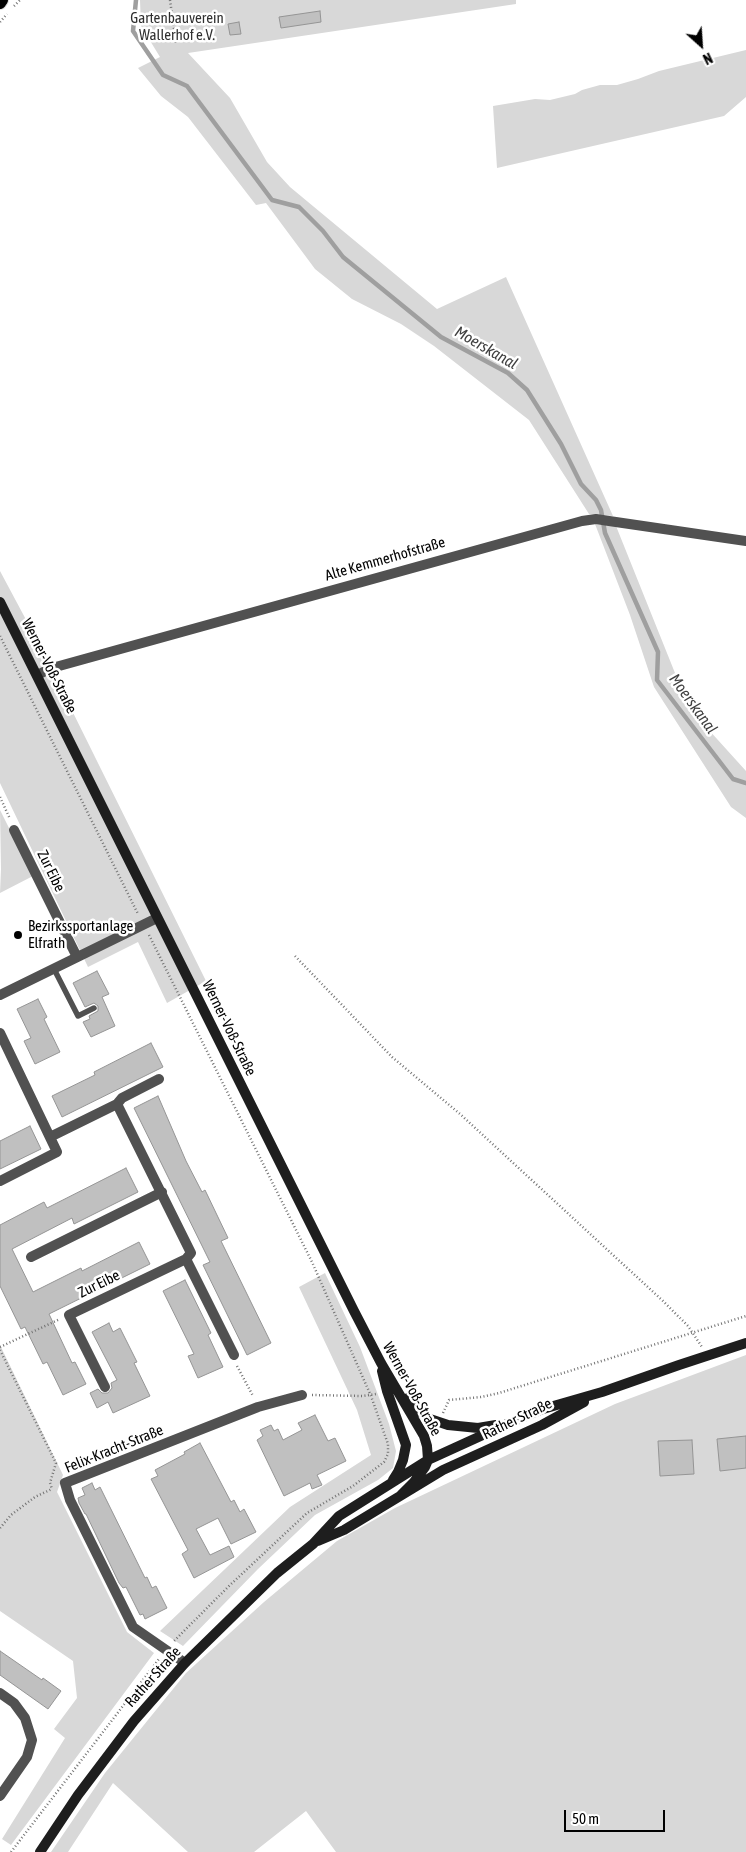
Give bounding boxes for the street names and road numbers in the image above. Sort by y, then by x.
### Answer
street label: Alte Kemmerhofstraße [323,533,447,585]
street label: Werner-Voß-Straße [17,615,81,717]
street label: Zur Eibe [33,847,69,895]
street label: Werner-Voß-Straße [198,977,260,1079]
street label: Zur Eibe [75,1266,123,1302]
street label: Werner-Voß-Straße [379,1339,445,1439]
street label: Rather Straße [479,1394,555,1444]
street label: Felix-Kracht-Straße [62,1421,166,1477]
street label: Rather Straße [121,1643,185,1711]

